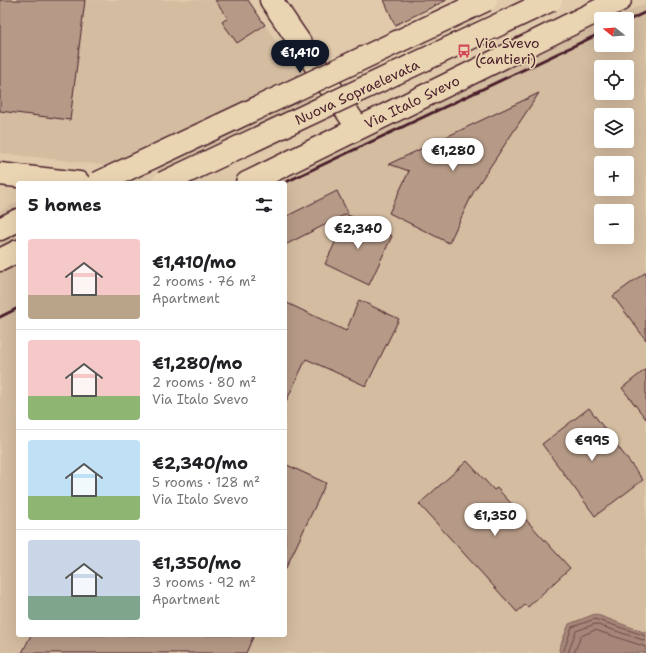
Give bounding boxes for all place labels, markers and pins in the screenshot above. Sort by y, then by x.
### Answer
place label: Via Svevo (cantieri) [475,34,540,68]
pin: €1,410 [267,40,333,74]
bus stop icon: Via Svevo (cantieri) [456,43,472,59]
pin: €1,280 [420,138,486,172]
pin: €2,340 [325,216,391,250]
pin: €995 [568,428,616,462]
pin: €1,350 [462,503,528,537]

